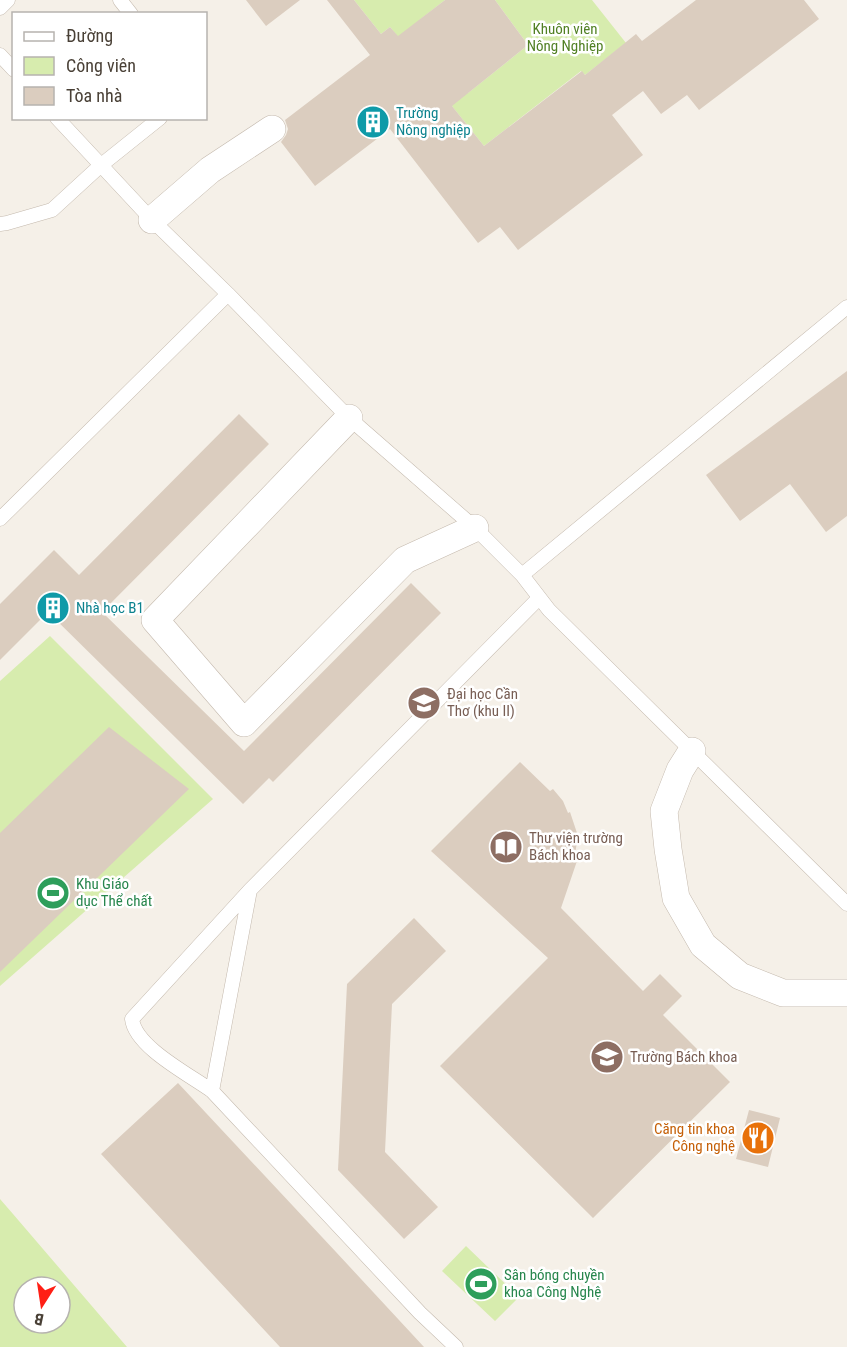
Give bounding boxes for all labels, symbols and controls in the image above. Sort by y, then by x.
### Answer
legend [12,12,207,120]
park label: Khuôn viên Nông Nghiệp [527,20,603,55]
text: Đường [66,25,113,46]
text: Công viên [66,55,136,76]
text: Tòa nhà [66,85,122,106]
building icon: Trường Nông nghiệp [355,104,391,140]
place label: Trường Nông nghiệp [396,104,471,139]
building icon: Nhà học B1 [35,590,71,626]
place label: Nhà học B1 [76,599,144,617]
school or university icon: Đại học Cần Thơ (khu II) [406,685,442,721]
place label: Đại học Cần Thơ (khu II) [447,685,518,720]
library icon: Thư viện trường Bách khoa [488,829,524,865]
place label: Thư viện trường Bách khoa [529,829,623,864]
sports icon: Khu Giáo dục Thể chất [35,875,71,911]
place label: Khu Giáo dục Thể chất [76,875,152,910]
school or university icon: Trường Bách khoa [589,1039,625,1075]
place label: Trường Bách khoa [630,1048,737,1066]
place label: Căng tin khoa Công nghệ [654,1120,735,1155]
restaurant icon: Căng tin khoa Công nghệ [740,1120,776,1156]
sports icon: Sân bóng chuyền khoa Công Nghệ [463,1266,499,1302]
place label: Sân bóng chuyền khoa Công Nghệ [504,1266,605,1301]
north arrow [12,1275,72,1335]
text: B [33,1309,45,1329]

